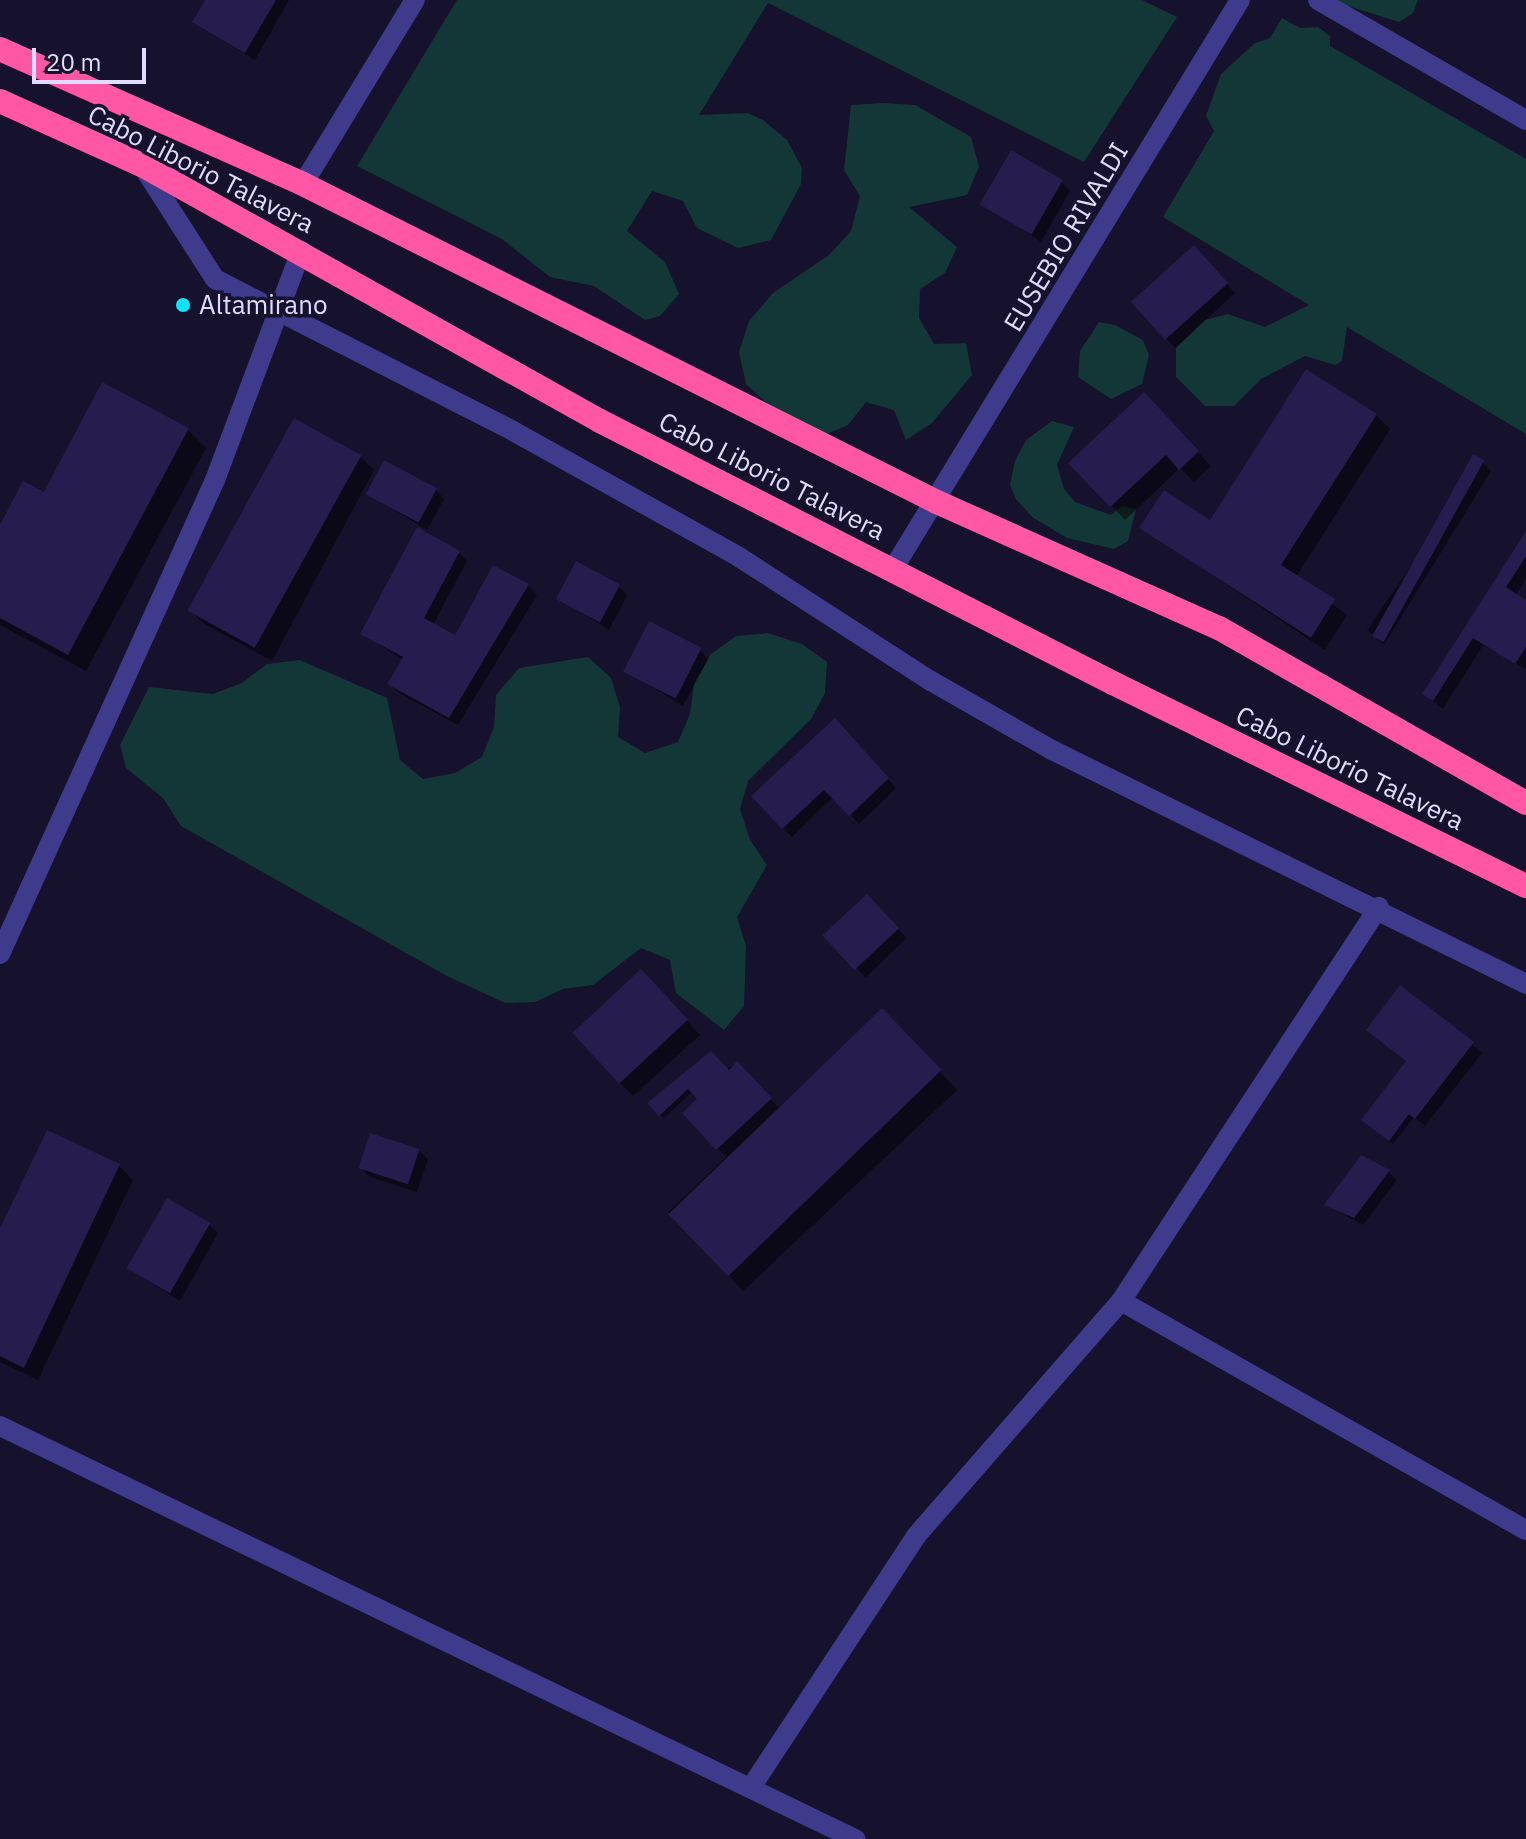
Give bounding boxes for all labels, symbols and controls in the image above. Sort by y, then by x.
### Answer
scale bar [36,32,150,82]
text: 20 m [46,46,101,78]
street label: Cabo Liborio Talavera [83,98,319,240]
street label: EUSEBIO RIVALDI [997,137,1135,337]
place label: Altamirano [199,289,327,321]
marker: Altamirano [174,296,192,314]
street label: Cabo Liborio Talavera [654,405,890,547]
street label: Cabo Liborio Talavera [1231,699,1469,837]

